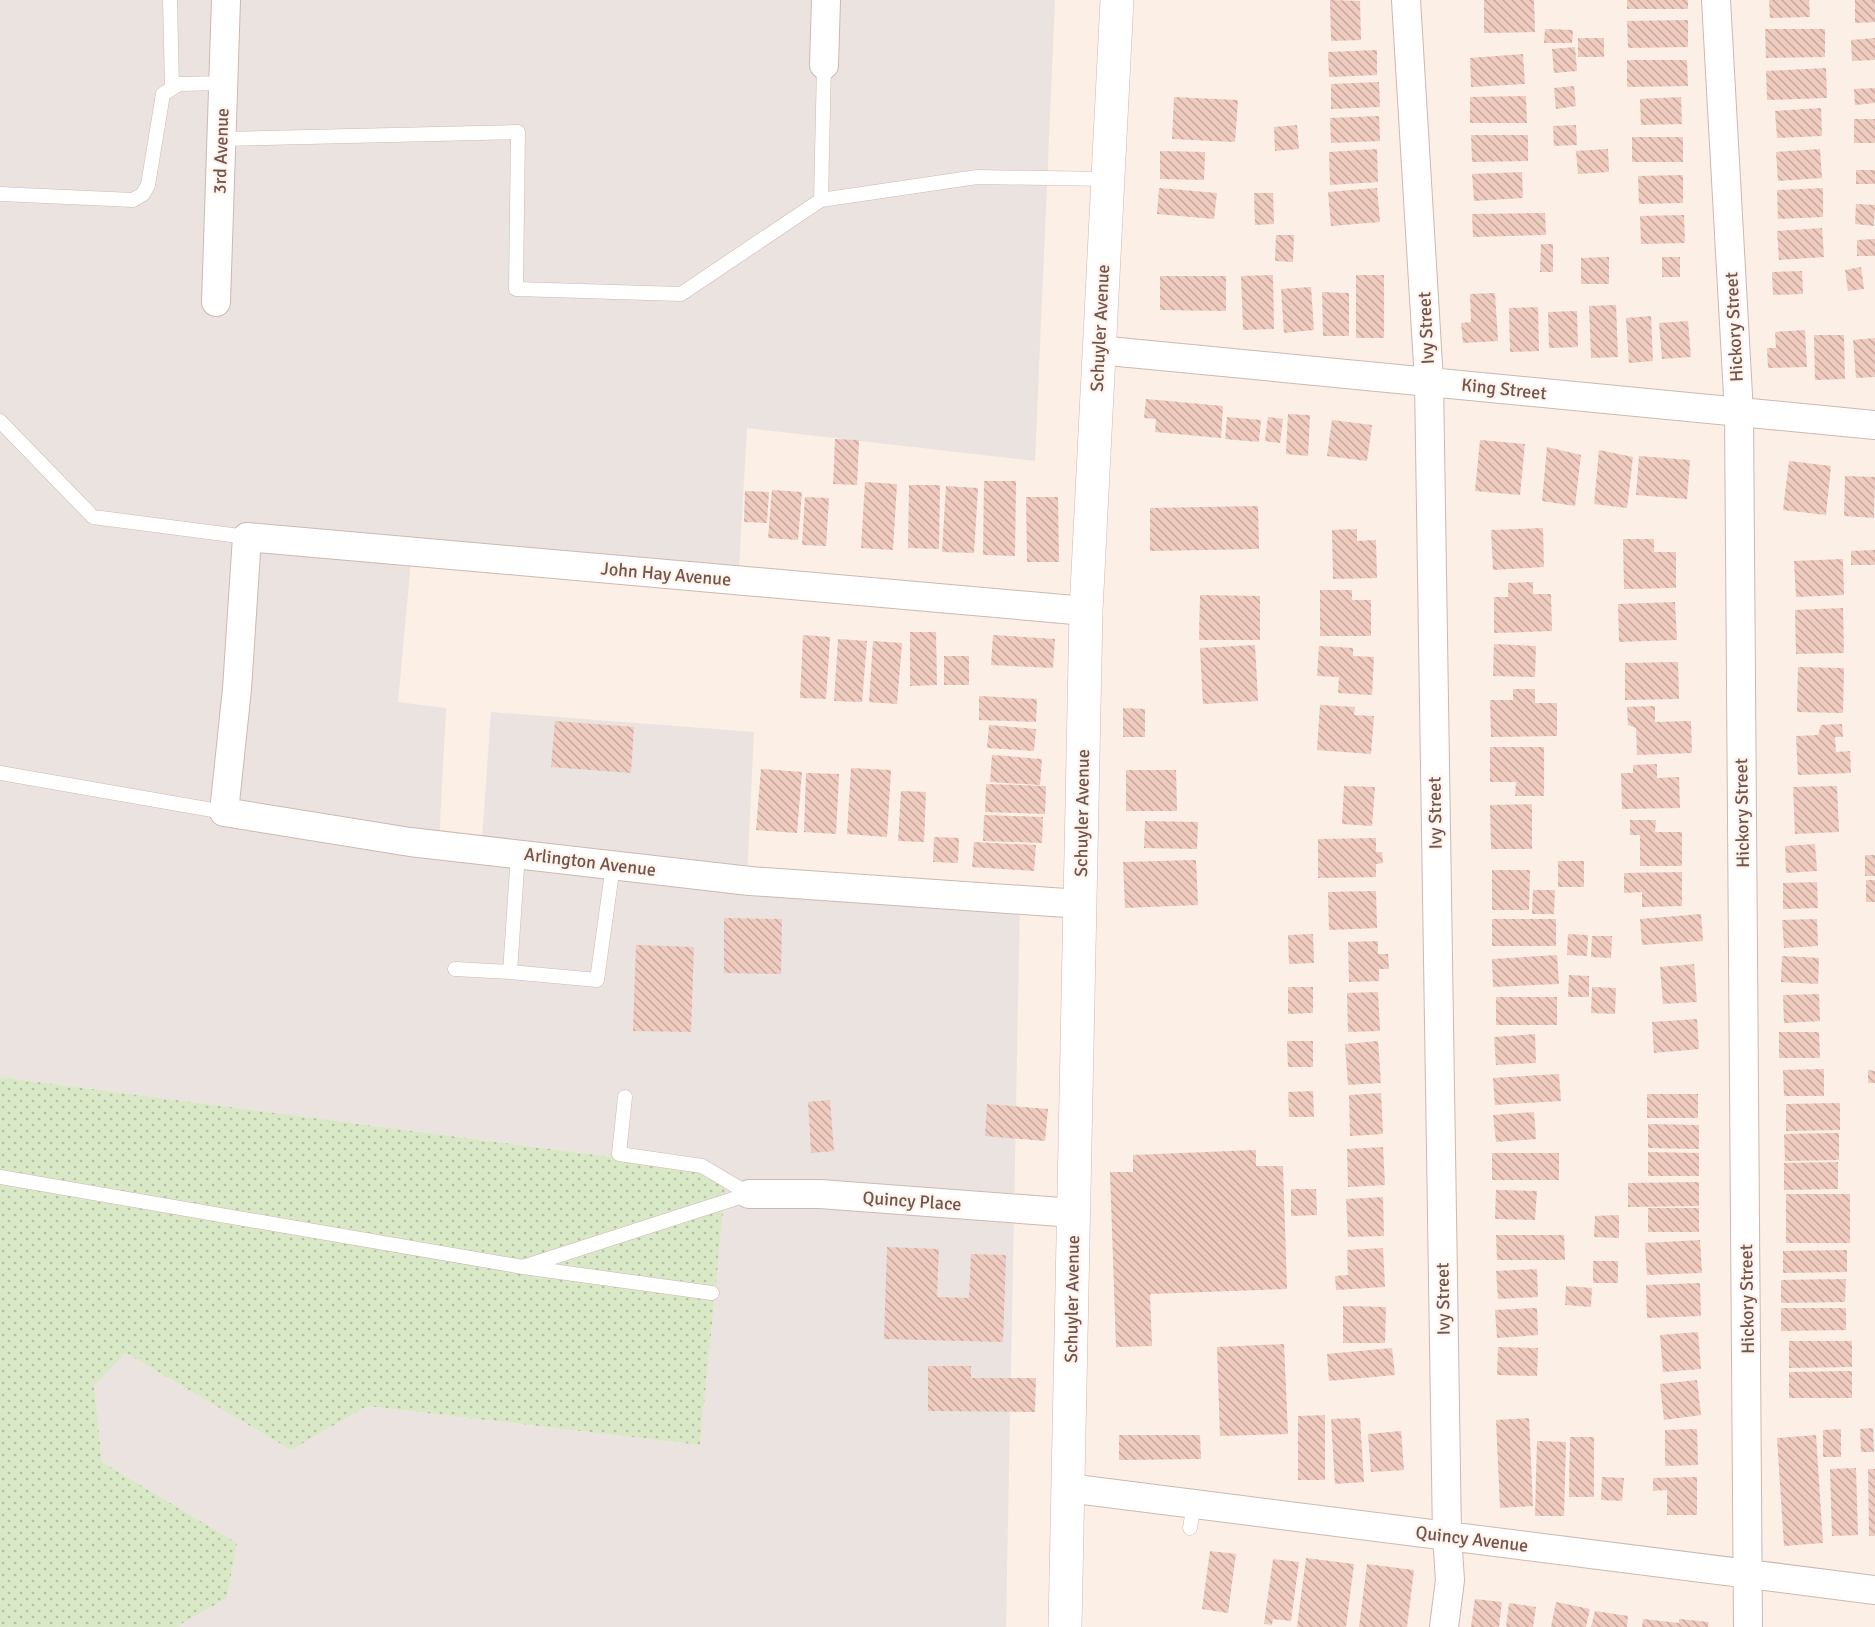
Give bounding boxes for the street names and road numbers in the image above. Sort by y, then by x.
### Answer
street label: 3rd Avenue [209,108,233,194]
street label: Schuyler Avenue [1086,264,1114,392]
street label: Hickory Street [1720,272,1748,382]
street label: Ivy Street [1413,291,1439,365]
street label: King Street [1460,374,1548,404]
street label: John Hay Avenue [600,557,732,591]
street label: Schuyler Avenue [1070,749,1094,877]
street label: Hickory Street [1730,758,1754,868]
street label: Ivy Street [1423,776,1447,850]
street label: Arlington Avenue [523,843,657,881]
street label: Quincy Place [862,1187,962,1215]
street label: Schuyler Avenue [1060,1235,1084,1363]
street label: Hickory Street [1735,1244,1759,1354]
street label: Ivy Street [1431,1262,1455,1336]
street label: Quincy Avenue [1414,1521,1530,1557]

